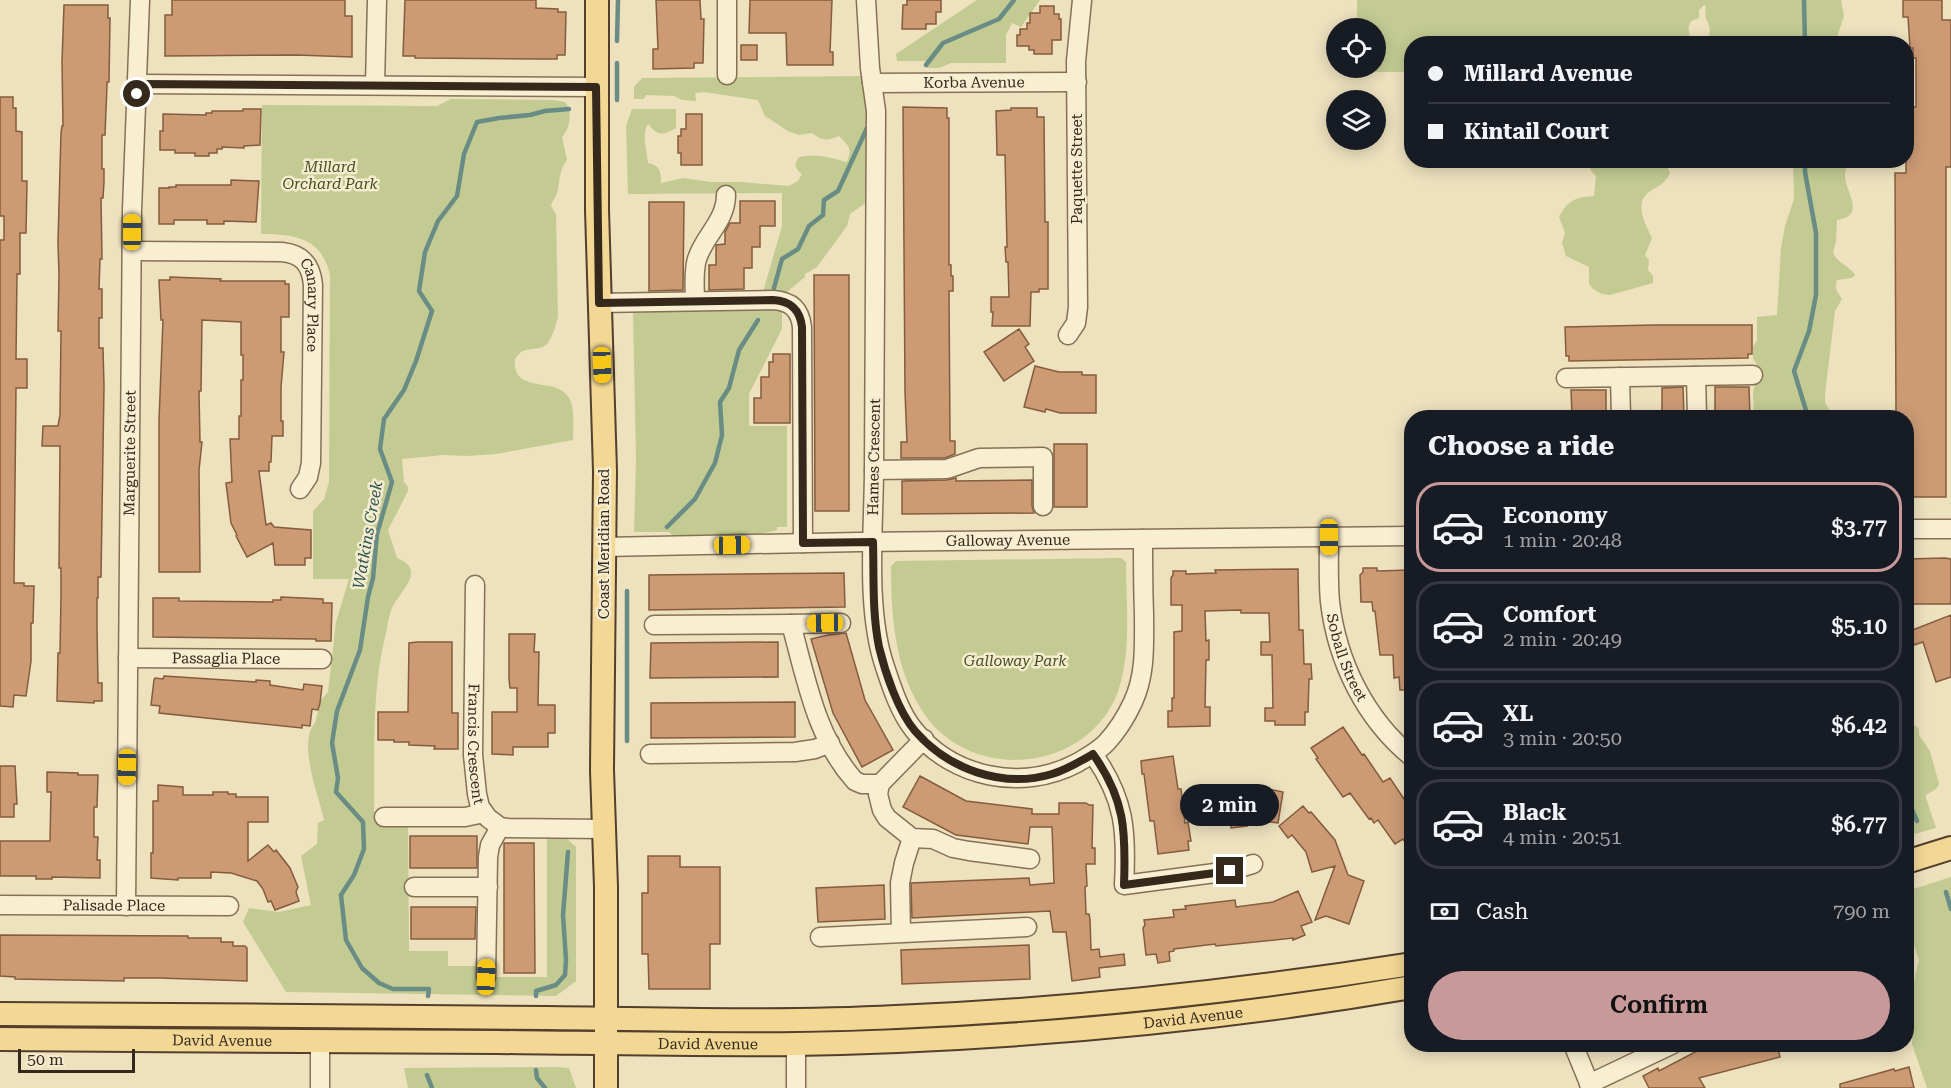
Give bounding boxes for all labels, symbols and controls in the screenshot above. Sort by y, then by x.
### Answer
map controls [1326,18,1386,150]
button: locate [1326,18,1386,78]
text: Millard Avenue [1464,61,1633,86]
street label: Korba Avenue [923,73,1025,92]
route start [123,80,150,107]
button: layers [1326,90,1386,150]
street label: Paquette Street [1068,113,1086,224]
text: Kintail Court [1464,119,1609,144]
park label: Millard Orchard Park [282,158,378,193]
car [123,214,141,250]
street label: Canary Place [296,254,322,352]
car [592,347,612,383]
street label: Marguerite Street [120,390,139,516]
street label: Hames Crescent [864,398,884,516]
text: Choose a ride [1428,430,1614,462]
street label: Coast Meridian Road [595,468,613,619]
water label: Watkins Creek [349,479,386,590]
icon: car [1431,500,1485,554]
text: Economy [1503,503,1607,528]
text: $3.77 [1831,515,1887,540]
car [1320,519,1338,555]
text: 1 min · 20:48 [1503,528,1622,552]
street label: Galloway Avenue [945,531,1070,550]
car [714,536,750,554]
icon: car [1431,599,1485,653]
text: Comfort [1503,602,1596,627]
street label: Soball Street [1323,612,1371,705]
car [807,614,843,632]
text: $5.10 [1831,614,1887,639]
text: 2 min · 20:49 [1503,627,1622,651]
street label: Passaglia Place [172,649,280,668]
park label: Galloway Park [964,652,1067,670]
street label: Francis Crescent [464,683,488,806]
icon: car [1431,698,1485,752]
text: XL [1503,701,1533,726]
text: $6.42 [1831,713,1887,738]
text: 3 min · 20:50 [1503,726,1622,750]
car [118,749,136,785]
callout: 2 min [1180,784,1280,826]
text: 2 min [1202,793,1257,817]
icon: car [1431,797,1485,851]
text: Black [1503,800,1567,825]
text: $6.77 [1831,812,1887,837]
text: 4 min · 20:51 [1503,825,1622,849]
route end [1216,857,1243,884]
icon: cash [1428,895,1461,928]
street label: Palisade Place [63,896,165,915]
text: Cash [1476,899,1528,924]
text: 790 m [1833,899,1890,923]
car [476,959,496,995]
button: Confirm [1428,971,1890,1040]
street label: David Avenue [1142,1003,1244,1032]
street label: David Avenue [172,1031,272,1050]
street label: David Avenue [658,1035,758,1053]
scale bar [18,1046,135,1074]
text: 50 m [27,1050,64,1069]

